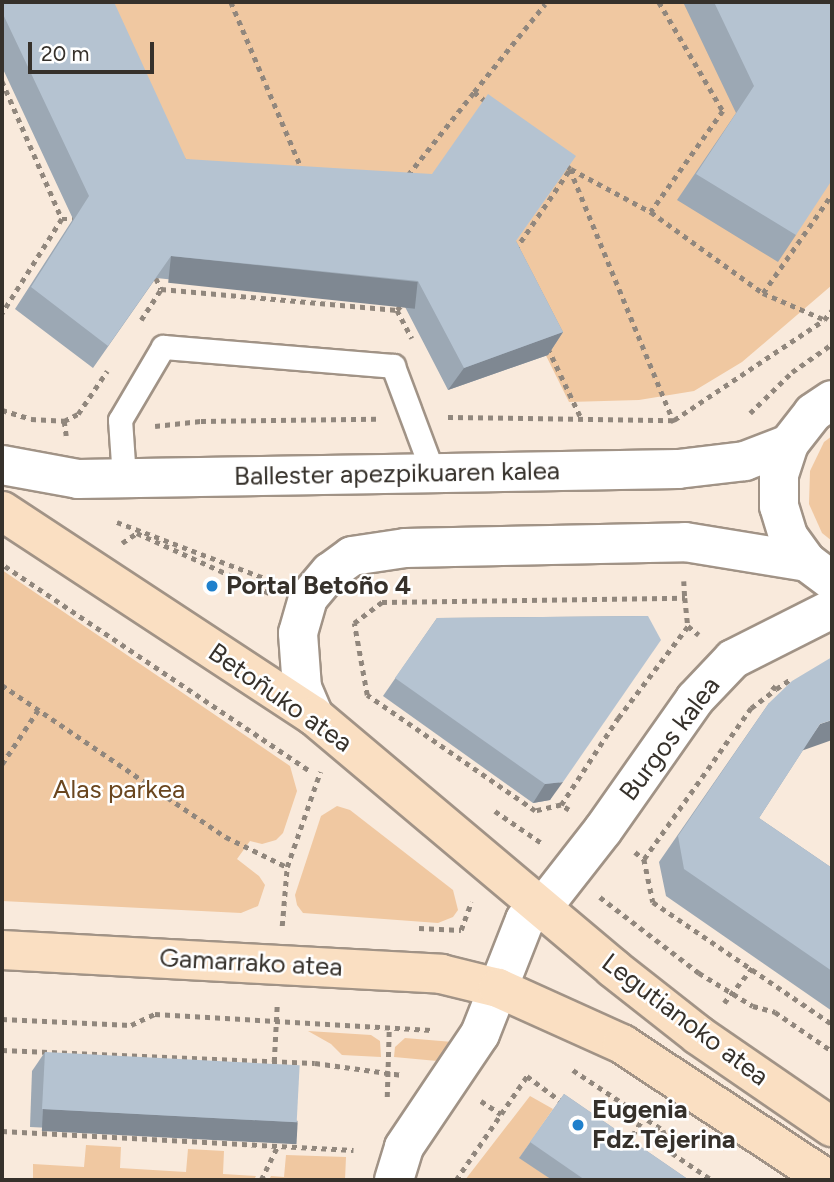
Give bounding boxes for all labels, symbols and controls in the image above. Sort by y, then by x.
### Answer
scale bar [32,28,158,72]
text: 20 m [41,41,89,66]
street label: Ballester apezpikuaren kalea [234,456,560,492]
place label: Portal Betoño 4 [226,570,411,602]
marker: Portal Betoño 4 [204,578,220,594]
street label: Betoñuko atea [202,637,358,759]
street label: Burgos kalea [613,671,727,807]
park label: Alas parkea [53,774,185,806]
street label: Gamarrako atea [159,943,343,983]
street label: Legutianoko atea [596,947,774,1093]
place label: Eugenia Fdz.Tejerina [592,1094,736,1156]
marker: Eugenia Fdz.Tejerina [570,1117,586,1133]

